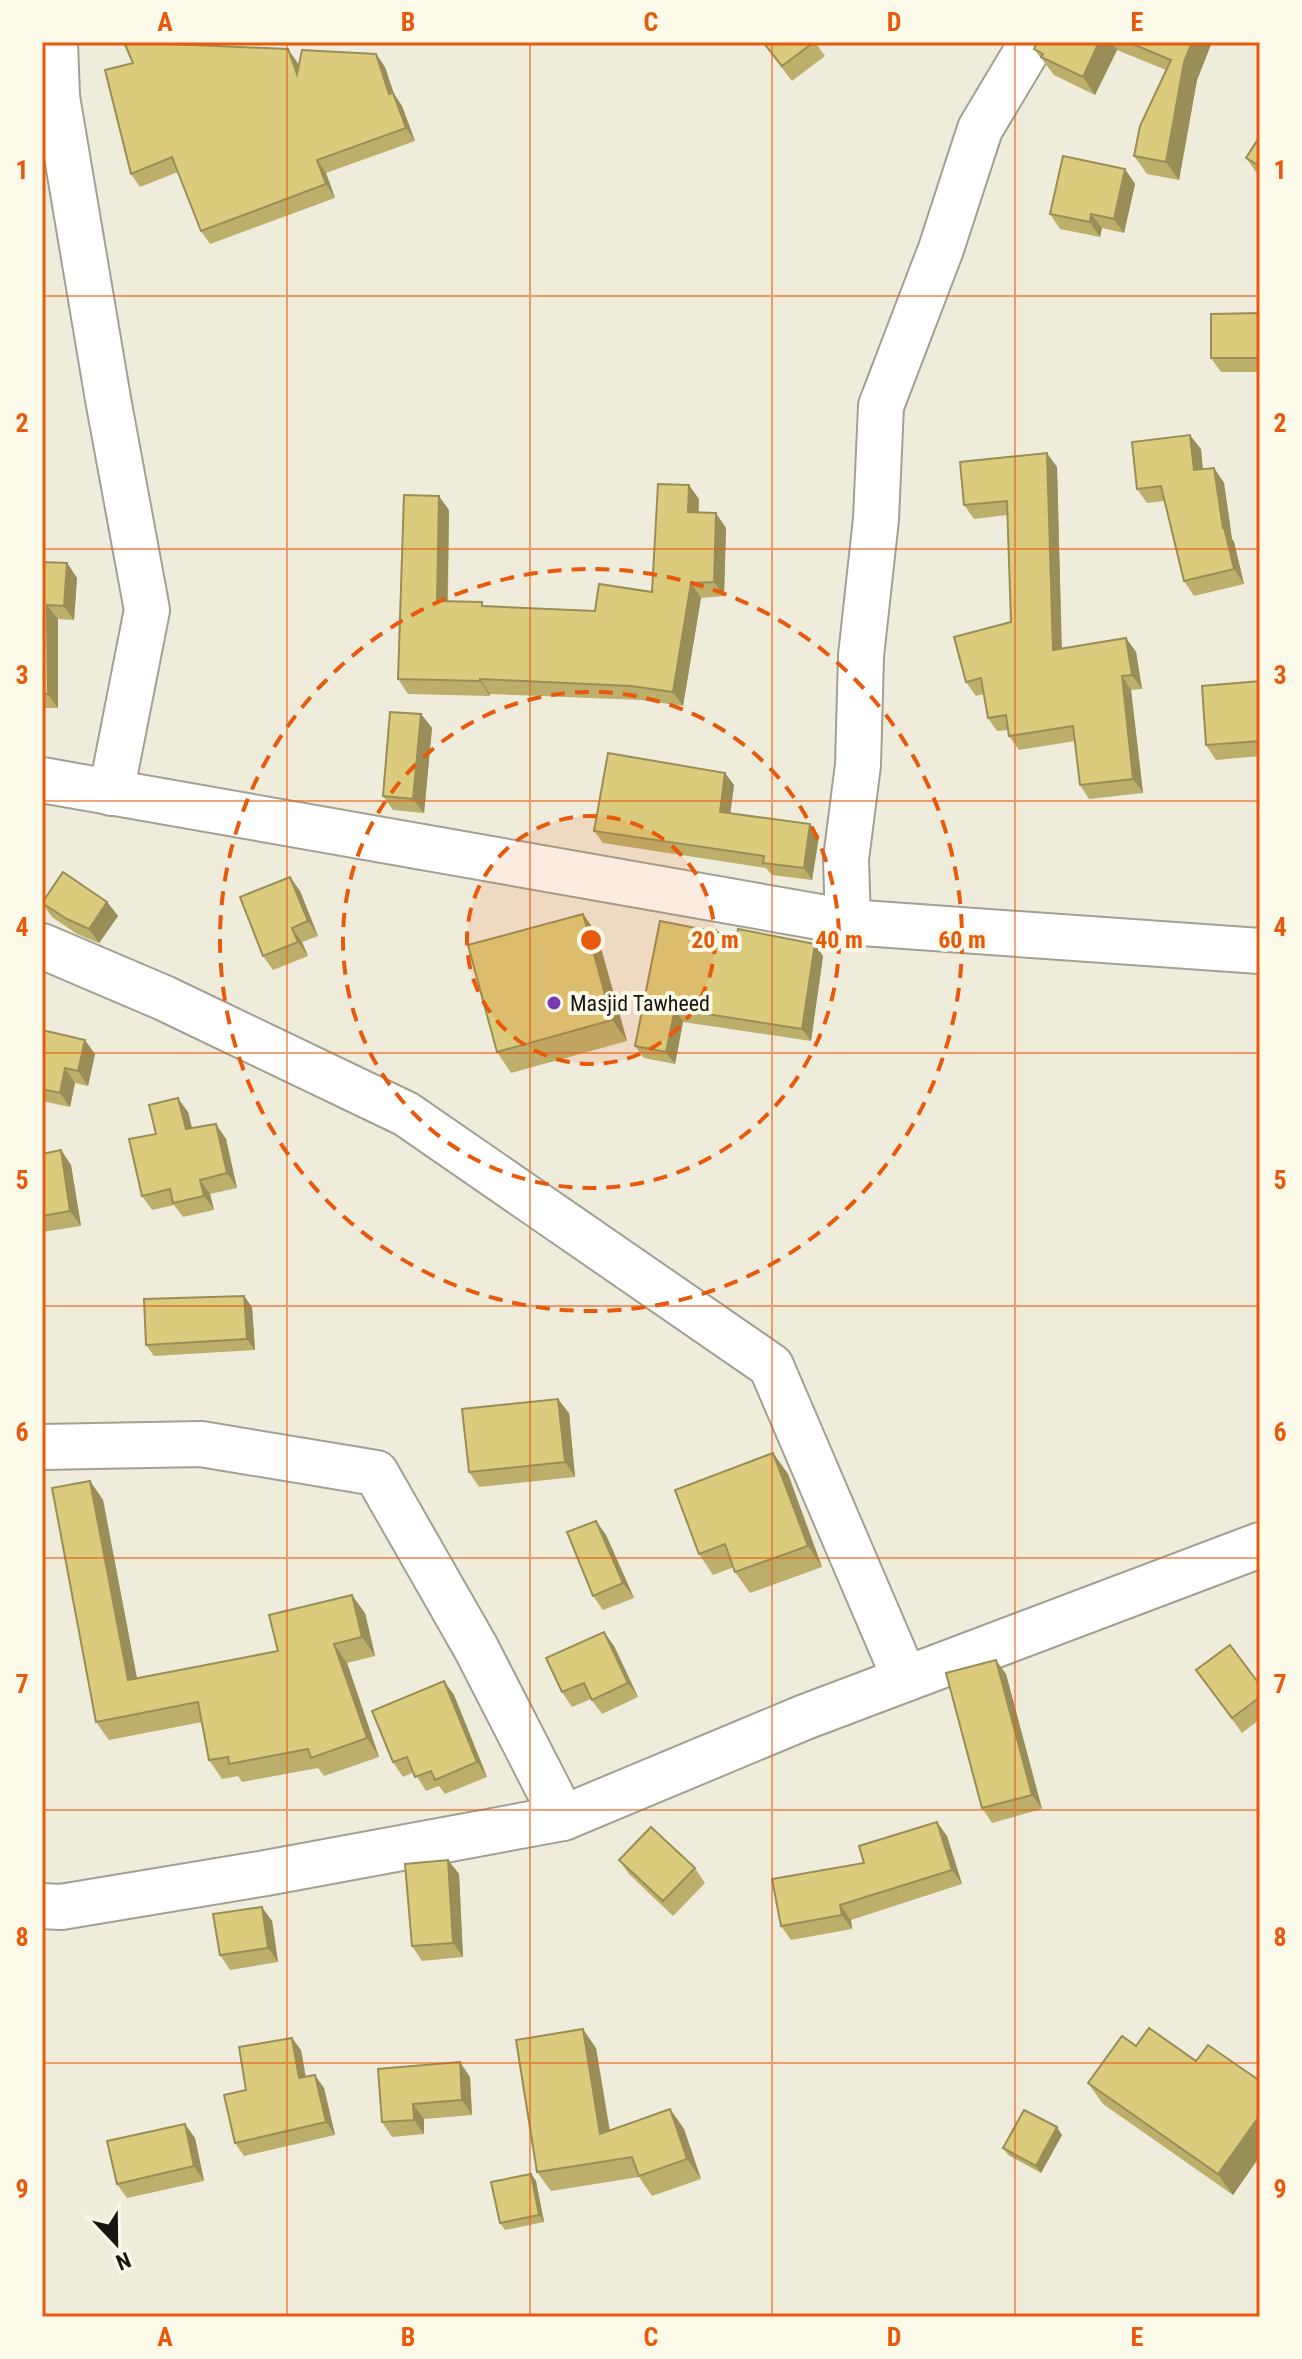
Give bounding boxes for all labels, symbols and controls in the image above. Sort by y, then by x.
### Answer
text: A [157,7,173,37]
text: B [401,7,415,37]
text: C [644,7,659,37]
text: D [887,7,901,37]
text: E [1131,7,1144,37]
text: 1 [15,155,29,185]
text: 1 [1273,155,1287,185]
text: 2 [15,408,29,438]
text: 2 [1273,408,1287,438]
text: 3 [15,660,29,690]
text: 3 [1273,660,1287,690]
text: 4 [15,912,29,942]
text: 4 [1273,912,1287,942]
centre of rings [577,926,605,954]
text: 20 m [691,926,739,954]
text: 40 m [815,926,863,954]
text: 60 m [938,926,986,954]
place label: Masjid Tawheed [570,991,710,1016]
marker: Masjid Tawheed [545,994,563,1012]
text: 5 [15,1165,29,1195]
text: 5 [1273,1165,1287,1195]
text: 6 [15,1417,29,1447]
text: 6 [1273,1417,1287,1447]
text: 7 [15,1669,29,1699]
text: 7 [1273,1669,1287,1699]
text: 8 [15,1922,29,1952]
text: 8 [1273,1922,1287,1952]
text: 9 [15,2174,29,2204]
text: 9 [1273,2174,1287,2204]
north arrow [76,2203,156,2283]
text: N [112,2247,134,2275]
text: A [157,2322,173,2352]
text: B [401,2322,415,2352]
text: C [644,2322,659,2352]
text: D [887,2322,901,2352]
text: E [1131,2322,1144,2352]

